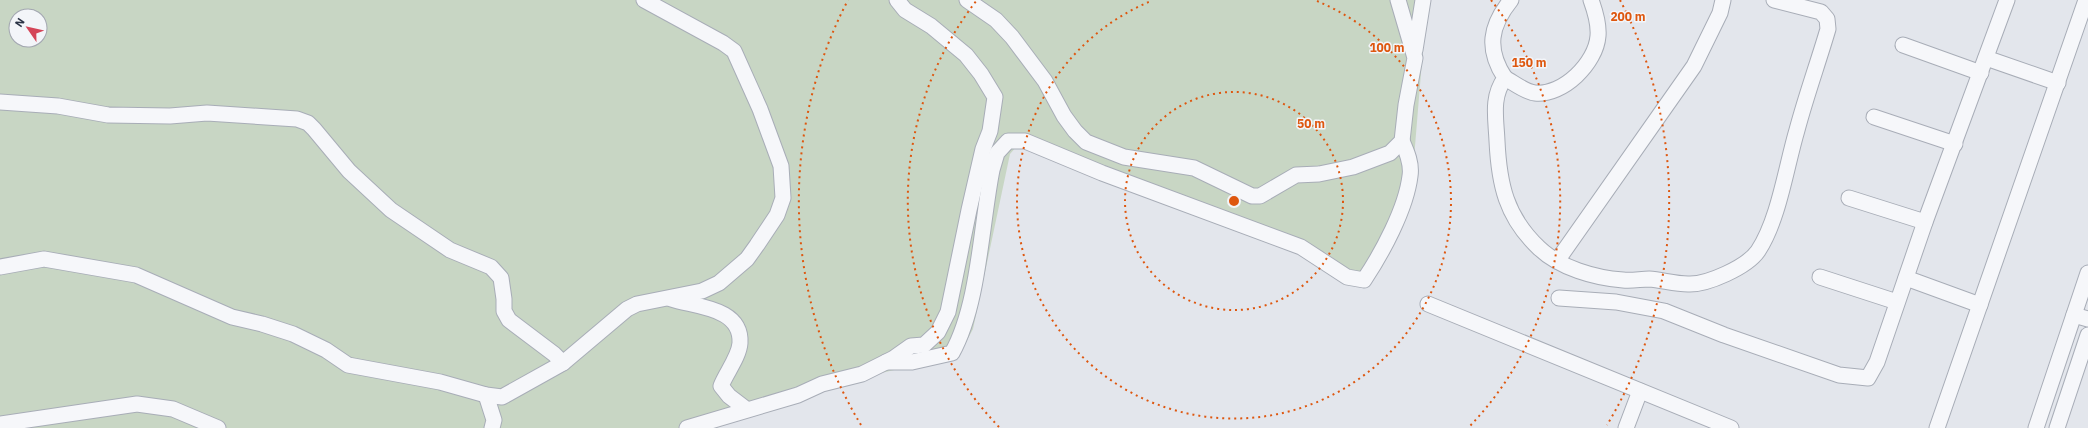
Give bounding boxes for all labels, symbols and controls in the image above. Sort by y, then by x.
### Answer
north arrow [8,8,48,48]
text: 200 m [1610,9,1646,24]
text: N [12,15,28,30]
text: 100 m [1369,40,1405,55]
text: 150 m [1511,55,1547,70]
text: 50 m [1297,116,1325,131]
centre of rings [1227,194,1241,208]

